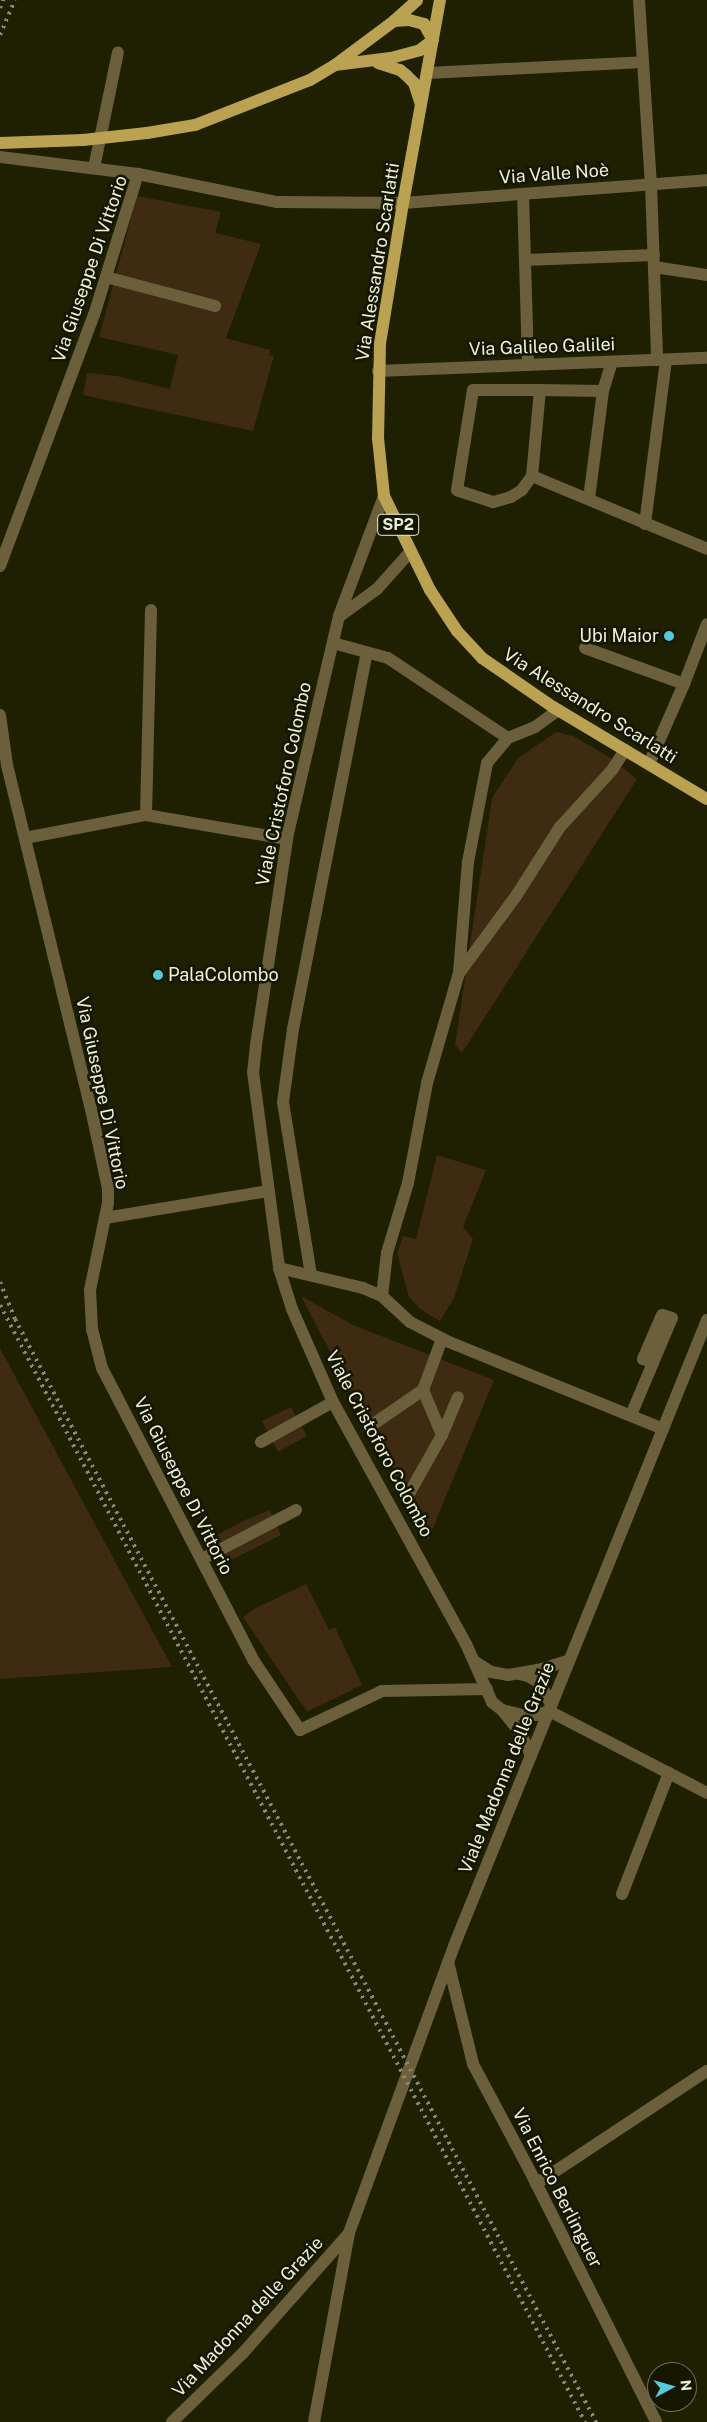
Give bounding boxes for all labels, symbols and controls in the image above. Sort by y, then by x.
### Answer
street label: Via Valle Noè [498,159,610,189]
street label: Via Alessandro Scarlatti [352,161,404,363]
street label: Via Giuseppe Di Vittorio [48,172,132,366]
street label: Via Galileo Galilei [468,334,616,360]
road number: SP2 [377,512,419,538]
place label: Ubi Maior [579,625,659,647]
marker: Ubi Maior [663,630,675,642]
street label: Via Alessandro Scarlatti [499,644,681,768]
street label: Viale Cristoforo Colombo [252,680,316,888]
place label: PalaColombo [168,964,279,986]
marker: PalaColombo [152,969,164,981]
street label: Via Giuseppe Di Vittorio [71,994,133,1192]
street label: Viale Cristoforo Colombo [321,1347,437,1541]
street label: Via Giuseppe Di Vittorio [129,1393,237,1579]
street label: Viale Madonna delle Grazie [455,1659,559,1877]
street label: Via Enrico Berlinguer [507,2105,607,2271]
street label: Via Madonna delle Grazie [168,2232,328,2402]
north arrow [647,2362,697,2412]
text: N [677,2379,694,2392]

